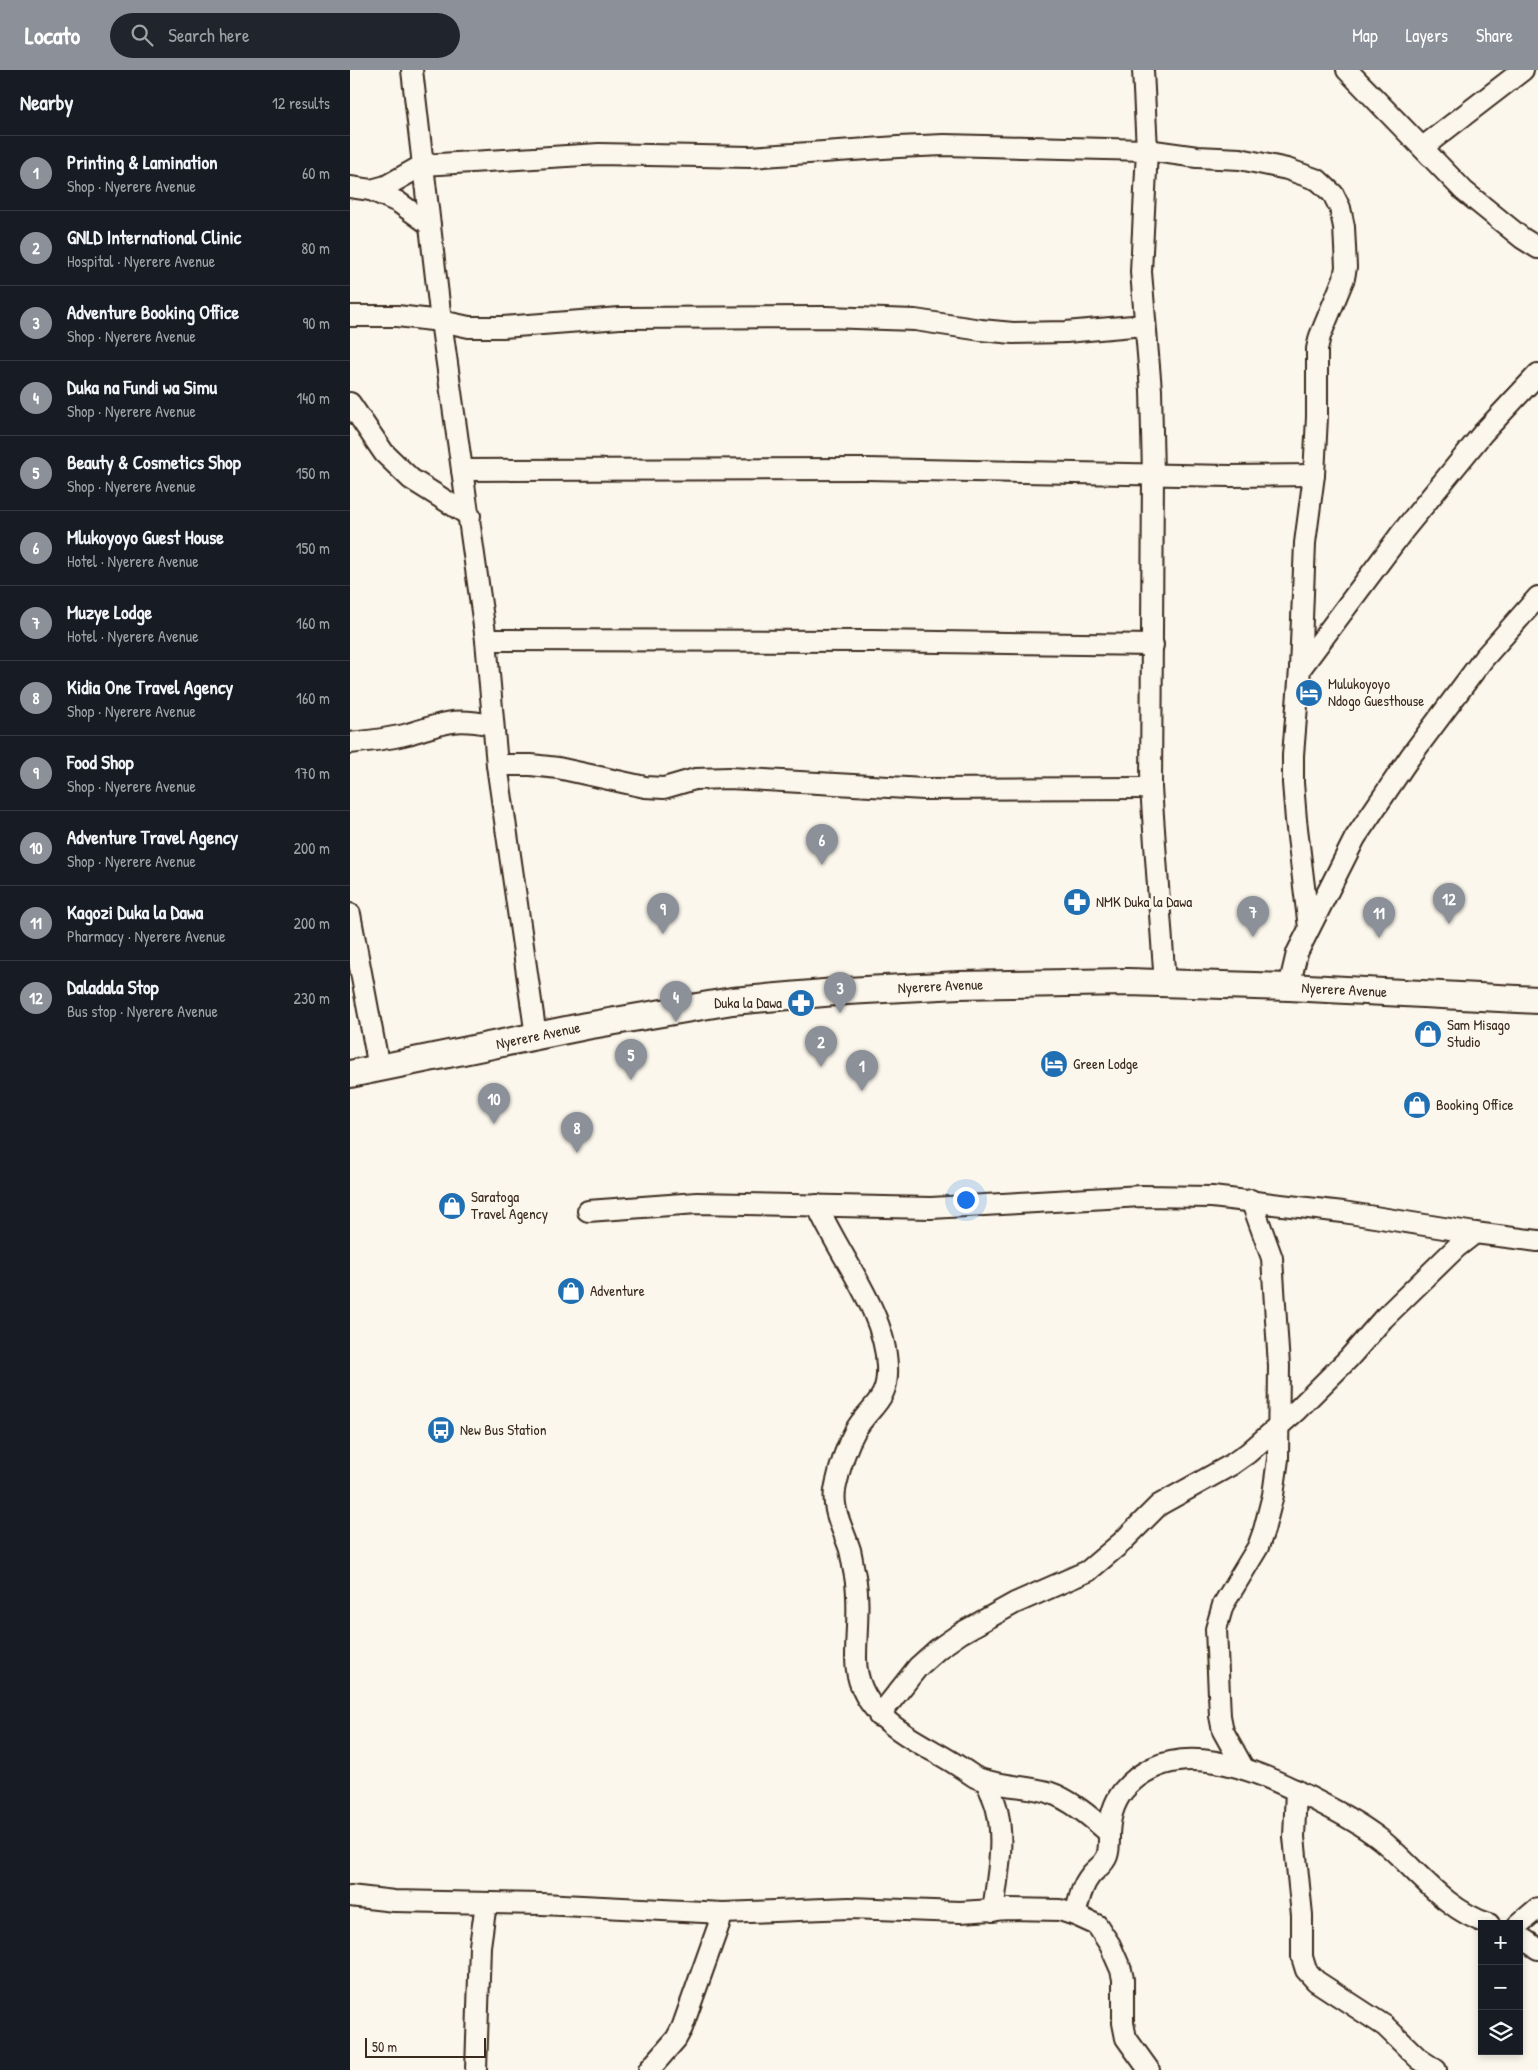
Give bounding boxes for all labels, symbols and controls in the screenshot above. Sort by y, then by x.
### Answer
search box [110,13,460,58]
text: Locato [25,19,80,51]
icon: search [128,21,156,49]
text: Search here [168,22,249,48]
text: Map [1352,23,1378,48]
text: Layers [1406,23,1448,48]
text: Share [1476,23,1513,48]
text: Nearby [20,88,73,117]
text: 12 results [272,92,330,114]
text: Printing & Lamination [67,149,218,175]
text: 1 [33,162,39,184]
text: 60 m [302,162,330,184]
text: Shop · Nyerere Avenue [67,175,196,197]
text: GNLD International Clinic [67,224,241,250]
text: 2 [32,237,40,259]
text: 80 m [301,237,330,259]
text: Hospital · Nyerere Avenue [67,250,215,272]
text: Adventure Booking Office [67,299,239,325]
text: 3 [32,312,40,334]
text: 90 m [302,312,330,334]
text: Shop · Nyerere Avenue [67,325,196,347]
text: Duka na Fundi wa Simu [67,374,217,400]
text: 4 [33,387,39,409]
text: 140 m [296,387,330,409]
text: Shop · Nyerere Avenue [67,400,196,422]
text: Beauty & Cosmetics Shop [67,449,241,475]
text: 5 [33,462,39,484]
text: 150 m [296,462,330,484]
text: Shop · Nyerere Avenue [67,475,196,497]
text: Mlukoyoyo Guest House [67,524,224,550]
text: 6 [33,537,39,559]
text: 150 m [296,537,330,559]
text: Hotel · Nyerere Avenue [67,550,199,572]
text: Muzye Lodge [67,599,152,625]
text: 7 [32,612,40,634]
text: 160 m [296,612,330,634]
text: Hotel · Nyerere Avenue [67,625,199,647]
place label: Mulukoyoyo Ndogo Guesthouse [1328,673,1424,711]
text: Kidia One Travel Agency [67,674,233,700]
hotel icon: Mulukoyoyo Ndogo Guesthouse [1294,678,1324,708]
text: 8 [33,687,39,709]
text: 160 m [296,687,330,709]
text: Shop · Nyerere Avenue [67,700,196,722]
text: Food Shop [67,749,134,775]
text: 9 [33,762,39,784]
text: 170 m [295,762,330,784]
text: Shop · Nyerere Avenue [67,775,196,797]
text: Adventure Travel Agency [67,824,238,850]
pin: 6 [806,824,838,865]
text: 10 [30,837,42,859]
text: 200 m [294,837,330,859]
text: Shop · Nyerere Avenue [67,850,196,872]
pin: 12 [1433,883,1465,924]
pharmacy icon: NMK Duka la Dawa [1062,887,1092,917]
place label: NMK Duka la Dawa [1096,891,1192,912]
pin: 9 [647,893,679,934]
pin: 7 [1237,896,1269,937]
pin: 11 [1363,897,1395,938]
text: Kagozi Duka la Dawa [67,899,203,925]
text: 11 [30,912,42,934]
text: 200 m [294,912,330,934]
text: Pharmacy · Nyerere Avenue [67,925,226,947]
pin: 3 [824,972,856,1013]
text: Daladala Stop [67,974,159,1000]
street label: Nyerere Avenue [897,974,983,998]
street label: Nyerere Avenue [1301,977,1388,1002]
pin: 4 [660,981,692,1022]
text: 12 [29,987,43,1009]
text: 230 m [294,987,330,1009]
pharmacy icon: Duka la Dawa [786,988,816,1018]
place label: Duka la Dawa [714,992,782,1013]
text: Bus stop · Nyerere Avenue [67,1000,218,1022]
place label: Sam Misago Studio [1447,1014,1510,1052]
street label: Nyerere Avenue [494,1016,582,1054]
shop icon: Sam Misago Studio [1413,1019,1443,1049]
pin: 2 [805,1026,837,1067]
pin: 5 [615,1039,647,1080]
hotel icon: Green Lodge [1039,1049,1069,1079]
pin: 1 [846,1050,878,1091]
place label: Green Lodge [1073,1053,1138,1074]
pin: 10 [478,1083,510,1124]
shop icon: Booking Office [1402,1090,1432,1120]
place label: Booking Office [1436,1094,1514,1115]
pin: 8 [561,1112,593,1153]
place label: Saratoga Travel Agency [471,1186,548,1224]
your location [953,1187,979,1213]
shop icon: Saratoga Travel Agency [437,1191,467,1221]
shop icon: Adventure [556,1276,586,1306]
place label: Adventure [590,1280,645,1301]
bus stop icon: New Bus Station [426,1415,456,1445]
place label: New Bus Station [460,1419,547,1440]
map controls [1478,1920,1523,2055]
button: + [1478,1920,1523,1965]
button: − [1478,1965,1523,2010]
button: layers [1478,2010,1523,2055]
scale bar [365,2035,486,2058]
text: 50 m [372,2037,397,2056]

